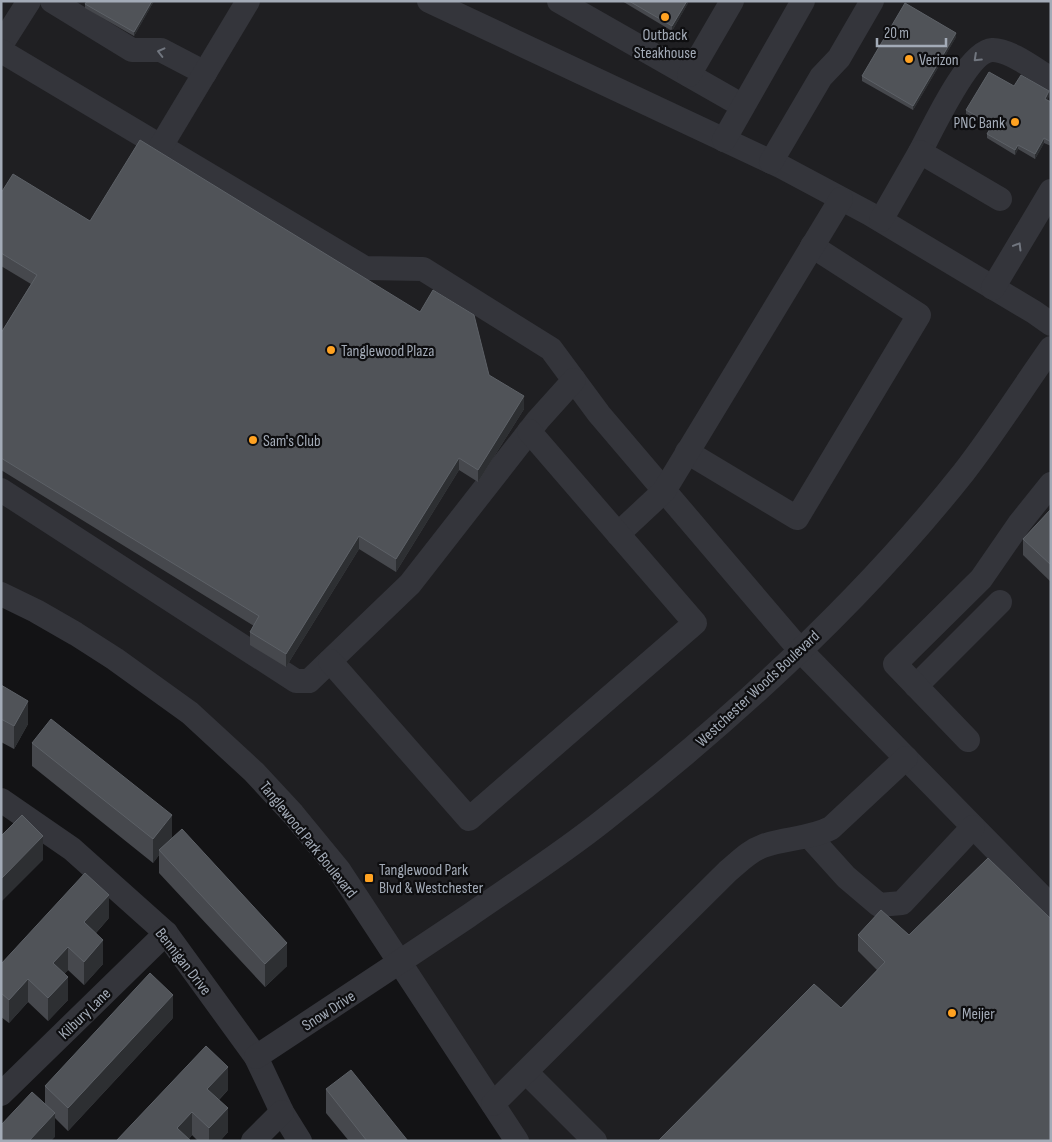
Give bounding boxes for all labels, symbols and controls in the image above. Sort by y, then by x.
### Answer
marker: Outback Steakhouse [659,11,671,23]
scale bar [877,15,946,47]
text: 20 m [884,24,909,43]
place label: Outback Steakhouse [634,26,696,63]
one-way arrow [157,47,166,58]
place label: Verizon [919,51,959,70]
one-way arrow [974,52,983,61]
marker: Verizon [903,53,915,65]
place label: PNC Bank [953,114,1005,133]
marker: PNC Bank [1009,116,1021,128]
one-way arrow [1012,243,1022,252]
place label: Tanglewood Plaza [341,342,434,361]
marker: Tanglewood Plaza [325,344,337,356]
place label: Sam's Club [263,432,321,451]
marker: Sam's Club [247,434,259,446]
street label: Westchester Woods Boulevard [692,627,824,751]
street label: Tanglewood Park Boulevard [255,778,361,902]
place label: Tanglewood Park Blvd & Westchester [379,861,484,898]
marker: Tanglewood Park Blvd & Westchester [363,872,375,884]
street label: Bennigan Drive [151,925,215,999]
street label: Kilbury Lane [55,985,115,1044]
street label: Snow Drive [299,987,359,1035]
place label: Meijer [962,1005,995,1024]
marker: Meijer [946,1007,958,1019]

